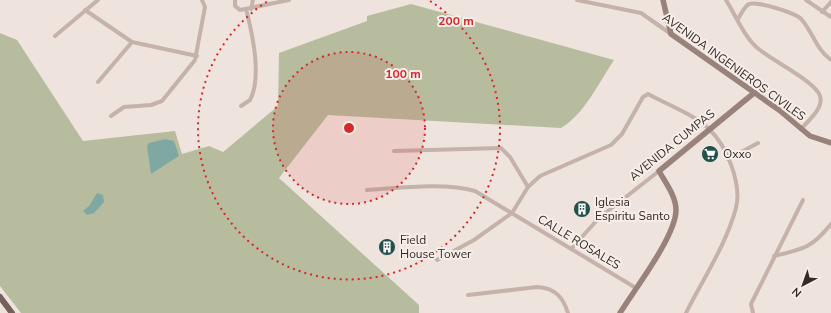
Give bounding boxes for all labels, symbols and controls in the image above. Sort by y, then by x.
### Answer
street label: AVENIDA INGENIEROS CIVILES [659,10,809,124]
text: 200 m [438,13,474,29]
text: 100 m [385,66,421,82]
street label: AVENIDA CUMPAS [626,106,718,184]
centre of rings [342,121,356,135]
supermarket icon: Oxxo [700,144,720,164]
place label: Oxxo [723,146,752,162]
place label: Iglesia Espiritu Santo [595,194,670,224]
building icon: Iglesia Espiritu Santo [572,199,592,219]
street label: CALLE ROSALES [535,211,623,273]
place label: Field House Tower [400,232,472,262]
building icon: Field House Tower [377,237,397,257]
north arrow [783,265,823,305]
text: N [789,284,805,301]

